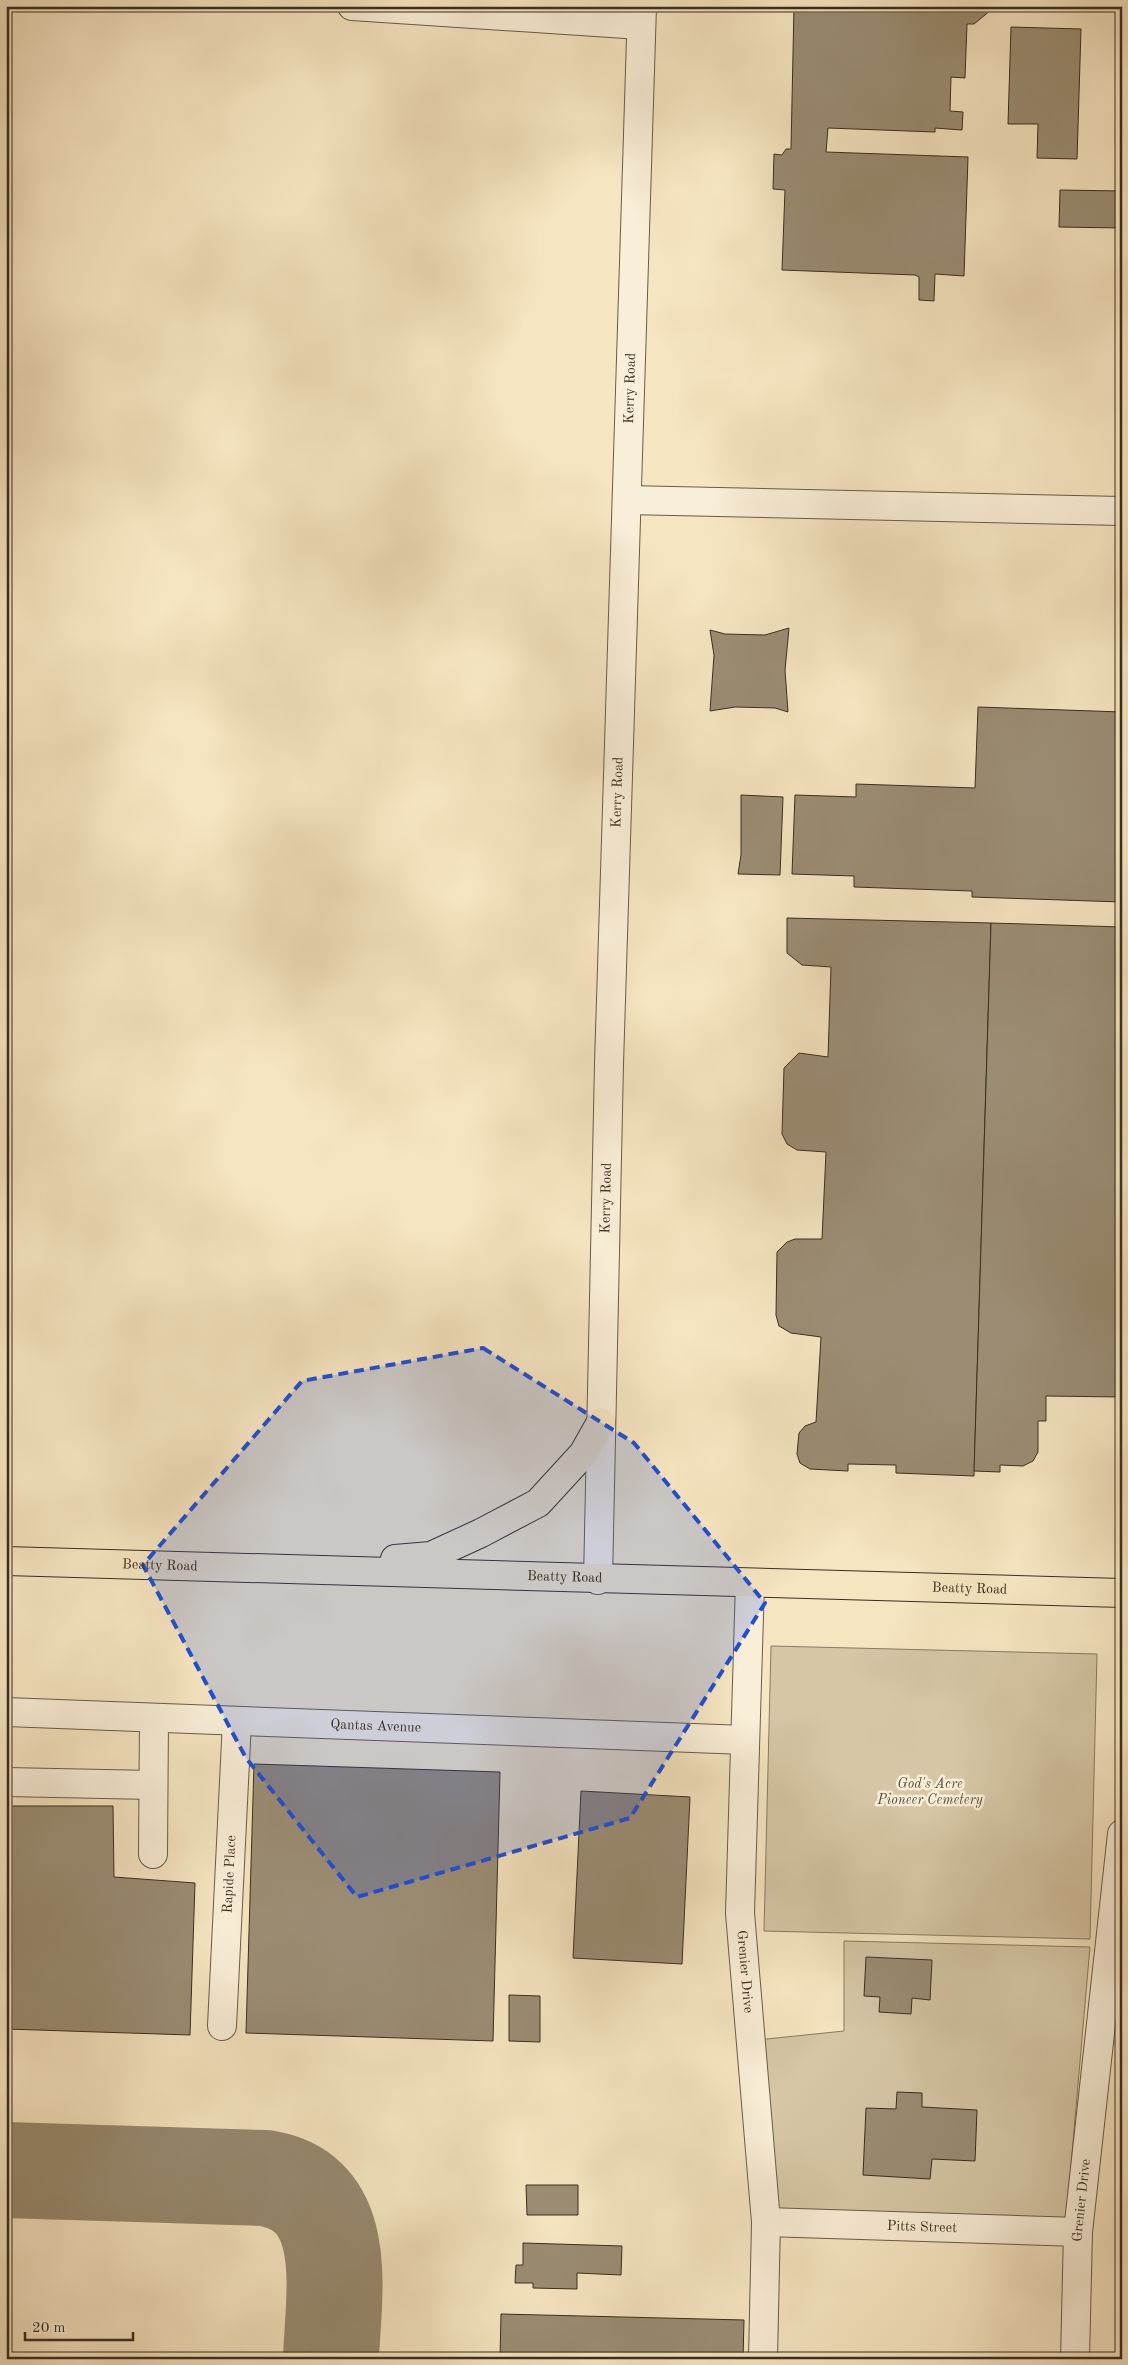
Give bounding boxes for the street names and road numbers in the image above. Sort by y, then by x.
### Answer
street label: Kerry Road [622,353,638,424]
street label: Kerry Road [609,756,626,828]
street label: Kerry Road [598,1162,614,1234]
street label: Beatty Road [122,1557,198,1573]
street label: Beatty Road [527,1569,603,1585]
street label: Beatty Road [932,1581,1008,1597]
street label: Qantas Avenue [330,1717,421,1735]
street label: Rapide Place [221,1835,238,1914]
street label: Grenier Drive [734,1929,755,2014]
street label: Grenier Drive [1071,2158,1093,2242]
street label: Pitts Street [887,2219,957,2235]

